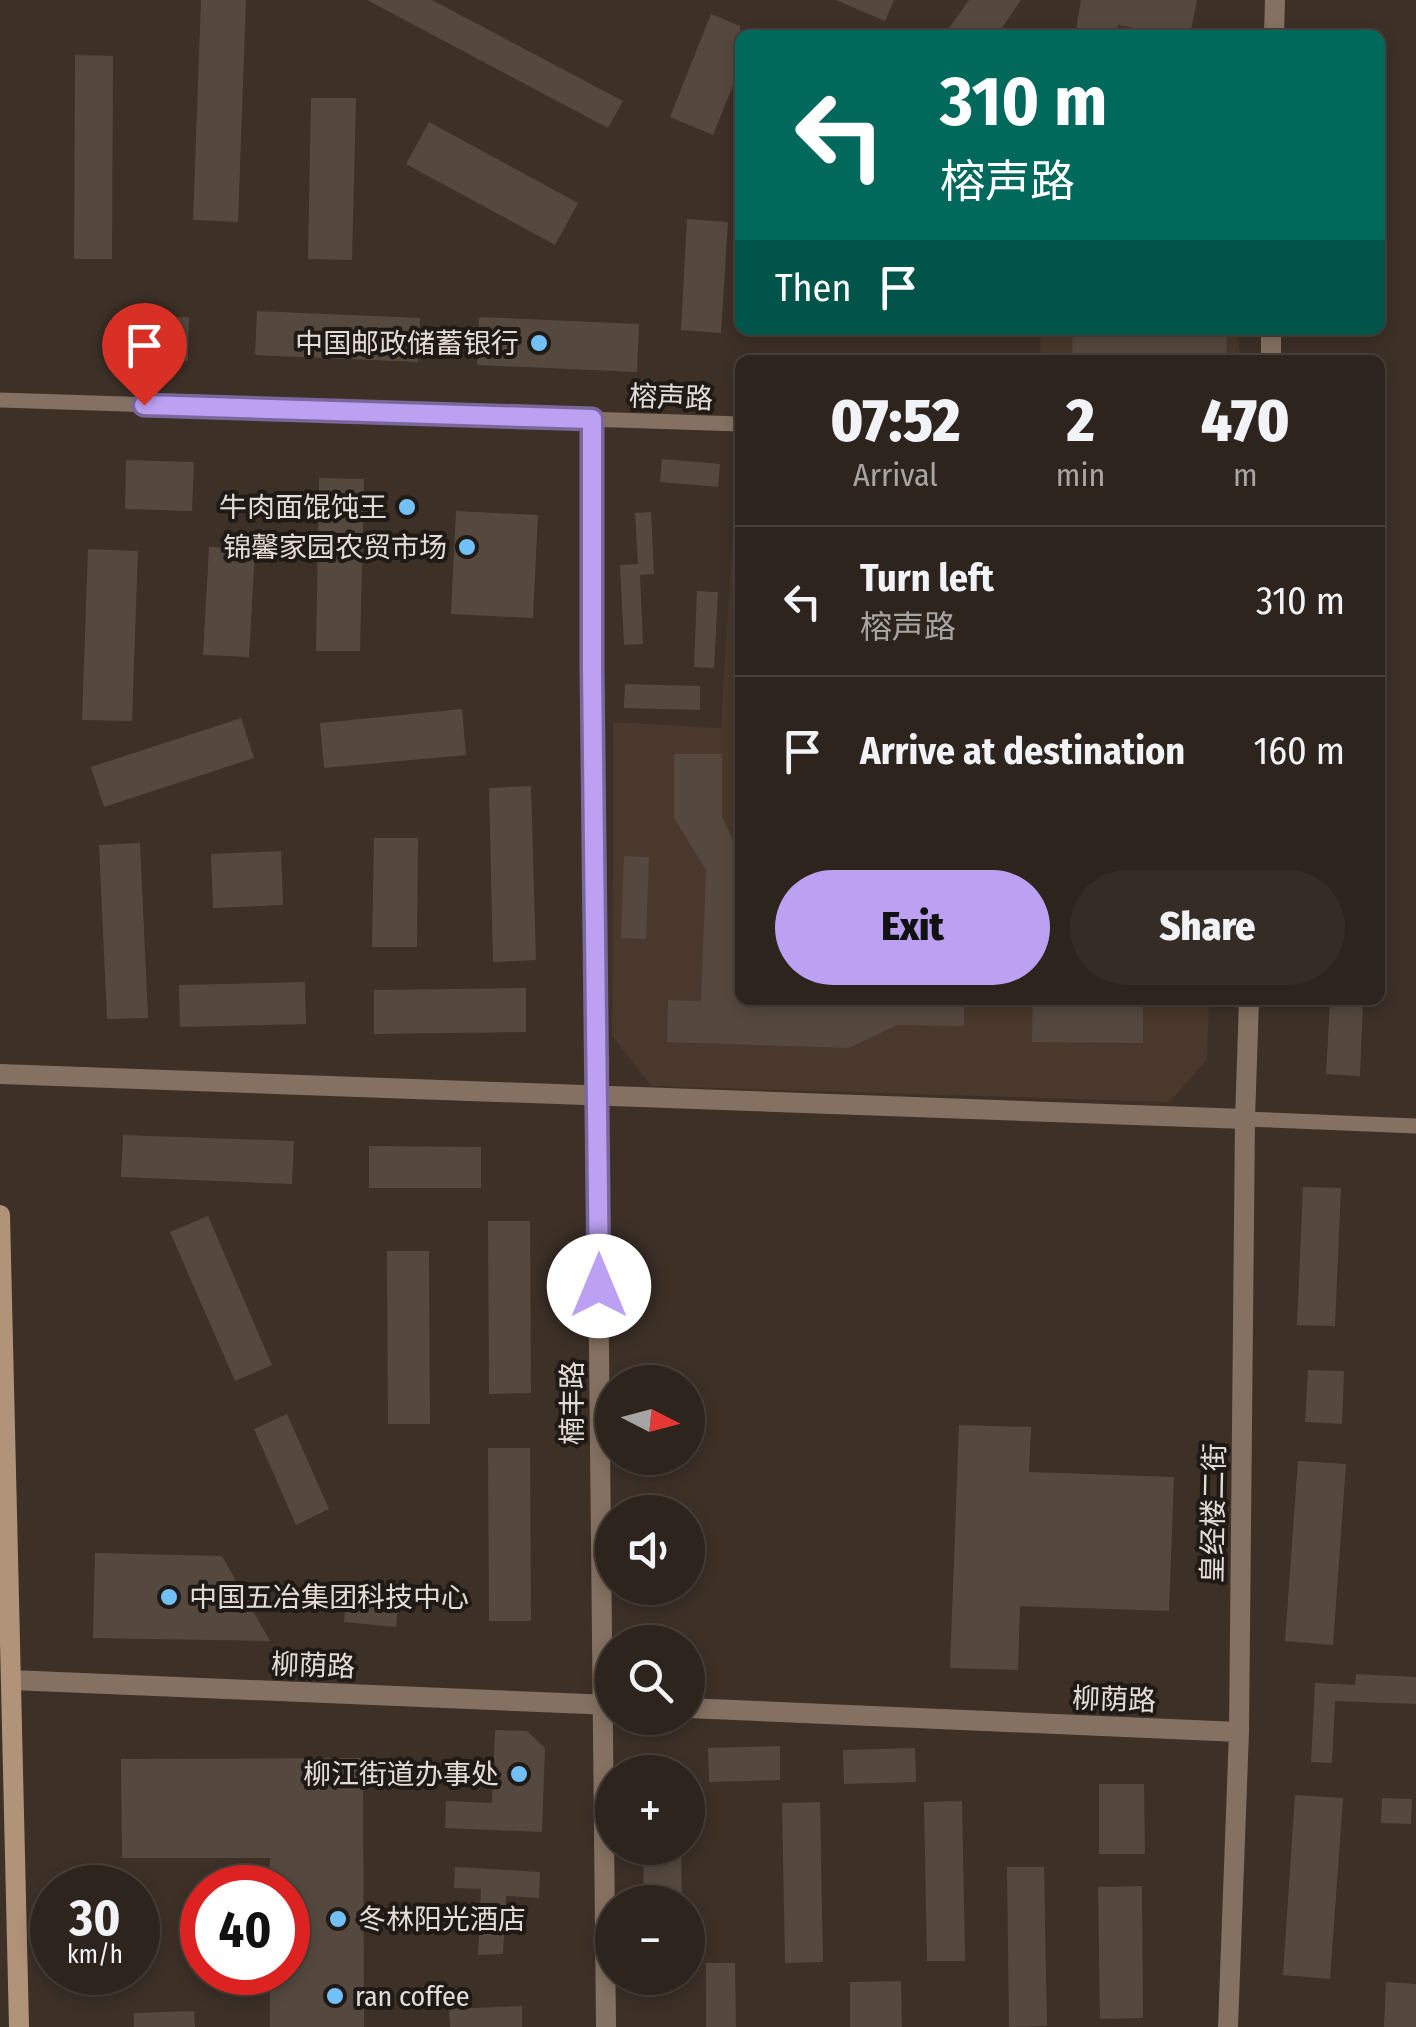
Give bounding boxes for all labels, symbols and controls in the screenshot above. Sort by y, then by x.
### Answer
text: 310 m [940,60,1108,144]
icon: left [775,70,905,200]
text: 榕声路 [940,155,1075,209]
icon: arrive [871,260,926,315]
text: Then [775,265,851,311]
pin [102,303,187,406]
icon: arrive [117,318,172,373]
place label: 中国邮政储蓄银行 [295,327,519,360]
marker: 中国邮政储蓄银行 [528,332,550,354]
street label: 榕声路 [628,380,714,415]
text: 07:52 [830,385,960,457]
text: 2 [1067,385,1095,457]
text: 470 [1201,385,1290,457]
text: Arrival [853,456,938,494]
text: min [1056,456,1105,494]
text: m [1233,456,1257,494]
place label: 牛肉面馄饨王 [219,491,387,524]
marker: 牛肉面馄饨王 [396,496,418,518]
place label: 锦馨家园农贸市场 [223,531,447,564]
marker: 锦馨家园农贸市场 [456,536,478,558]
text: Turn left [860,555,994,601]
icon: left [775,574,830,629]
text: 310 m [1256,578,1345,624]
text: 榕声路 [860,608,956,646]
icon: arrive [775,724,830,779]
text: Arrive at destination [860,728,1185,774]
text: 160 m [1253,728,1345,774]
button: Exit [775,870,1050,985]
button: Share [1070,870,1345,985]
position arrow [547,1234,651,1338]
street label: 楠丰路 [556,1361,589,1445]
north arrow [595,1365,705,1475]
map controls [595,1365,705,1995]
street label: 皇经楼二街 [1196,1443,1231,1583]
button: sound [595,1495,705,1605]
place label: 中国五冶集团科技中心 [189,1581,469,1614]
marker: 中国五冶集团科技中心 [158,1586,180,1608]
button: search [595,1625,705,1735]
street label: 柳荫路 [270,1648,356,1683]
street label: 柳荫路 [1071,1682,1157,1717]
button: + [595,1755,705,1865]
place label: 柳江街道办事处 [303,1758,499,1791]
marker: 柳江街道办事处 [508,1763,530,1785]
speed limit sign: 40 [180,1865,310,1995]
button: − [595,1885,705,1995]
text: 30 [70,1888,120,1948]
place label: 冬林阳光酒店 [358,1903,526,1936]
marker: 冬林阳光酒店 [327,1908,349,1930]
text: km/h [67,1940,123,1970]
place label: ran coffee [355,1980,470,2013]
marker: ran coffee [324,1985,346,2007]

